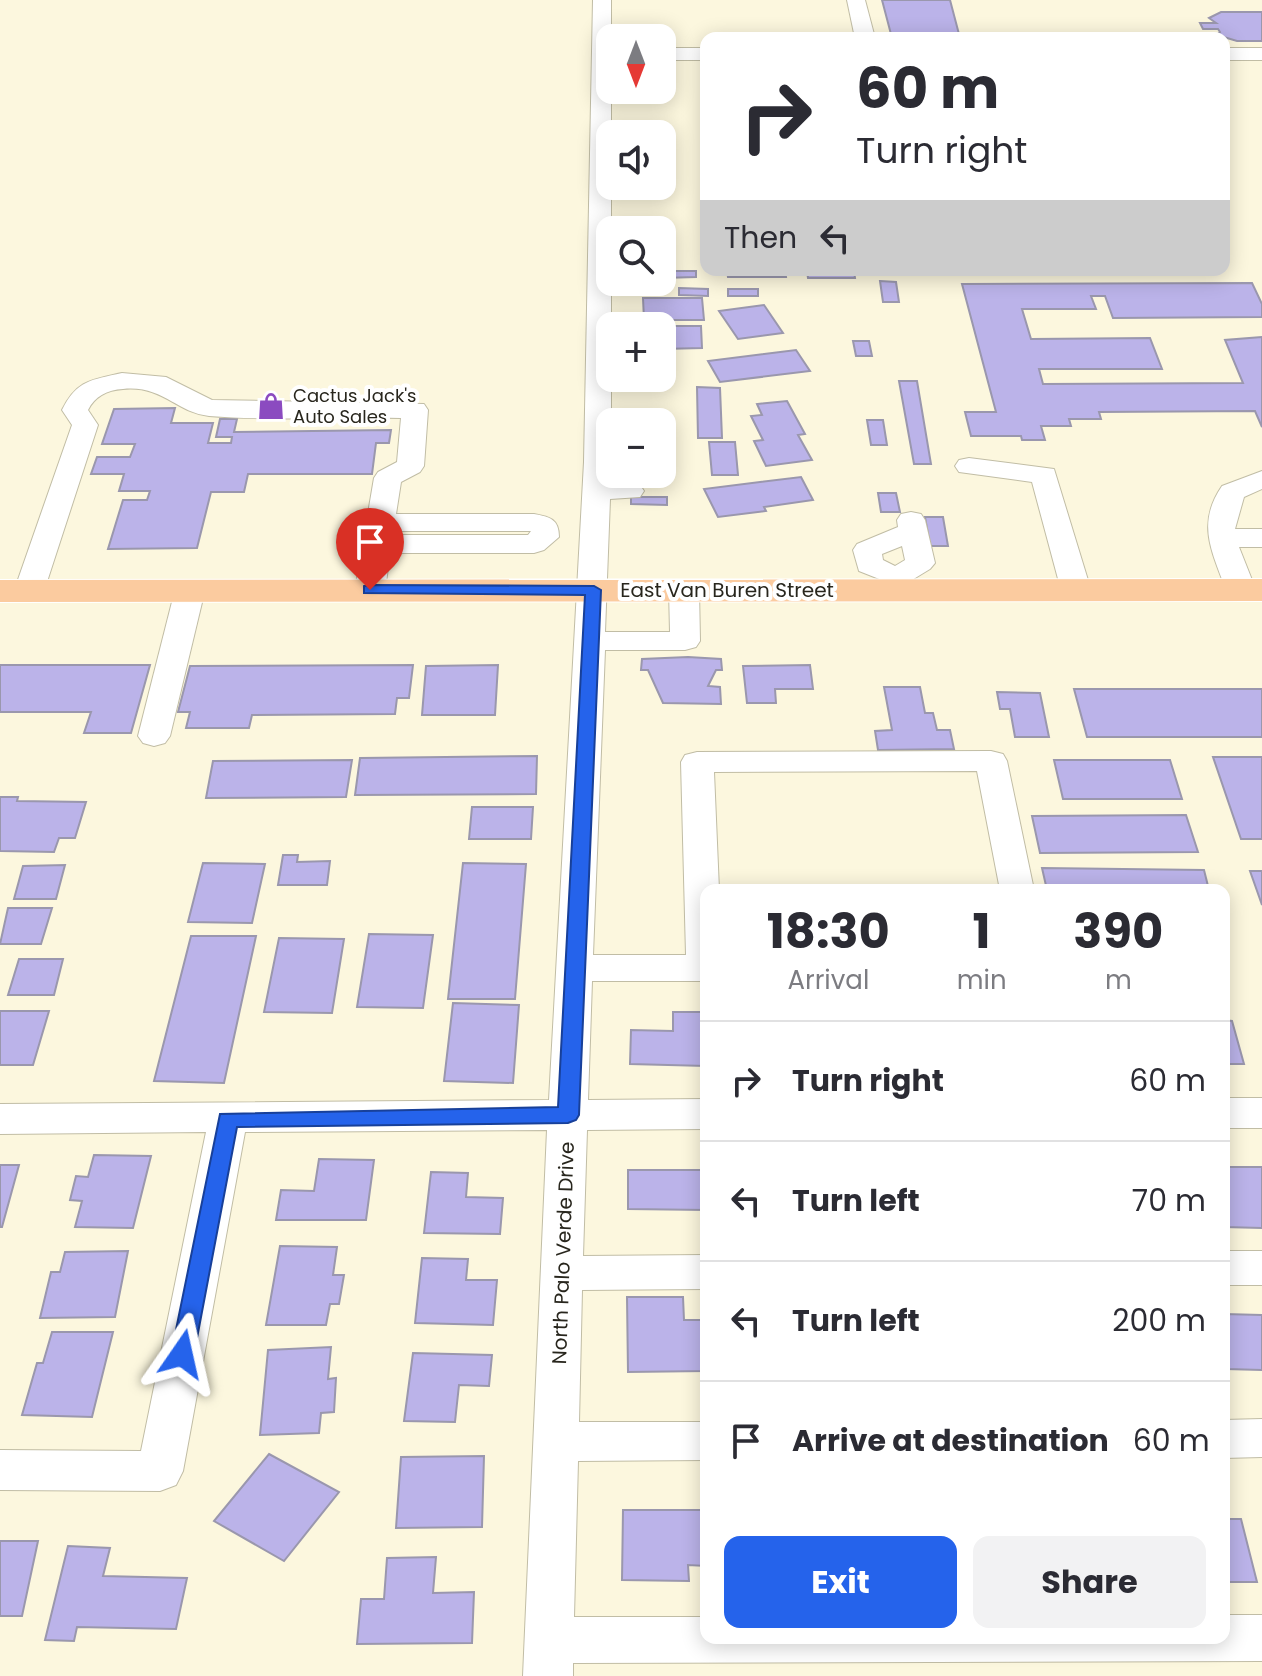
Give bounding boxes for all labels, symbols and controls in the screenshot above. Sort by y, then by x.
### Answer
north arrow [596,24,676,104]
map controls [596,24,676,488]
text: 60 m [856,49,999,128]
icon: right [724,64,828,168]
button: sound [596,120,676,200]
text: Turn right [856,125,1027,176]
button: search [596,216,676,296]
text: Then [724,216,797,259]
icon: left [813,216,857,260]
button: + [596,312,676,392]
place label: Cactus Jack's Auto Sales [293,383,416,429]
shop icon: Cactus Jack's Auto Sales [256,391,286,421]
button: − [596,408,676,488]
pin [336,508,404,590]
icon: arrive [348,520,392,564]
street label: East Van Buren Street [620,576,834,604]
text: 18:30 [767,898,890,965]
text: 1 [973,898,991,965]
text: 390 [1073,898,1163,965]
text: Arrival [787,962,869,998]
text: min [957,962,1007,998]
text: m [1105,962,1132,998]
icon: right [724,1059,768,1103]
text: Turn right [792,1059,944,1102]
text: 60 m [1129,1059,1206,1102]
street label: North Palo Verde Drive [545,1141,581,1365]
icon: left [724,1179,768,1223]
text: Turn left [792,1179,920,1222]
text: 70 m [1132,1179,1206,1222]
icon: left [724,1299,768,1343]
text: Turn left [792,1299,920,1342]
text: 200 m [1112,1299,1206,1342]
position arrow [140,1312,224,1396]
icon: arrive [724,1419,768,1463]
text: Arrive at destination [792,1419,1109,1462]
text: 60 m [1133,1419,1210,1462]
button: Exit [724,1536,957,1628]
button: Share [973,1536,1206,1628]

